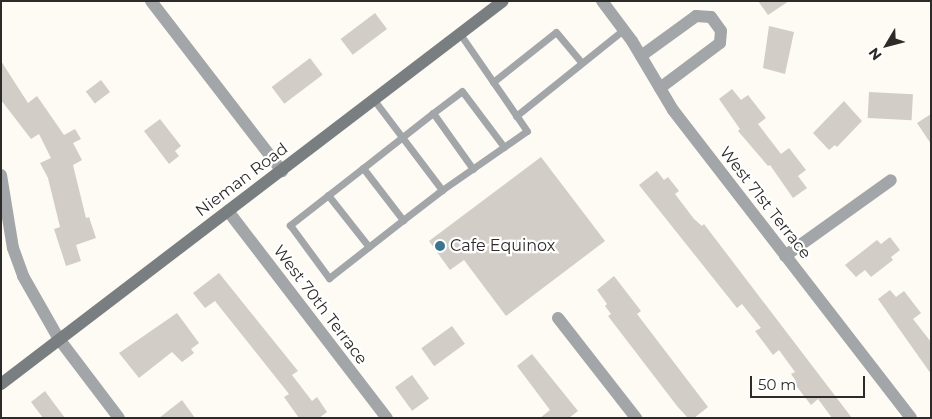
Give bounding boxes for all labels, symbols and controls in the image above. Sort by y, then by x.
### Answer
north arrow [862,20,912,70]
text: N [864,44,886,64]
street label: Nieman Road [192,139,292,221]
street label: West 71st Terrace [715,143,815,263]
place label: Cafe Equinox [450,236,555,256]
marker: Cafe Equinox [434,240,446,252]
street label: West 70th Terrace [269,242,371,368]
scale bar [752,366,867,398]
text: 50 m [758,375,796,394]

